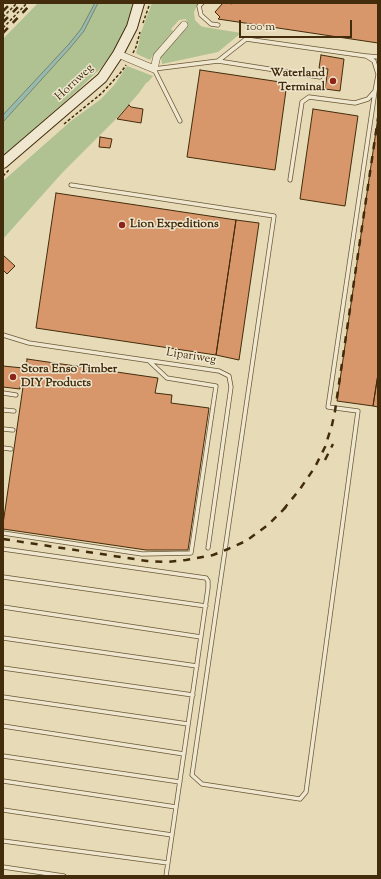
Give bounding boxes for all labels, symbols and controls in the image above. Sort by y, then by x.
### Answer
scale bar [241,12,354,38]
text: 100 m [246,18,275,36]
street label: Hornweg [53,62,97,104]
place label: Waterland Terminal [270,67,325,95]
marker: Waterland Terminal [328,76,338,86]
place label: Lion Expeditions [130,218,219,232]
marker: Lion Expeditions [117,220,127,230]
street label: Lipariweg [165,346,217,368]
place label: Stora Enso Timber DIY Products [21,363,117,391]
marker: Stora Enso Timber DIY Products [8,372,18,382]

